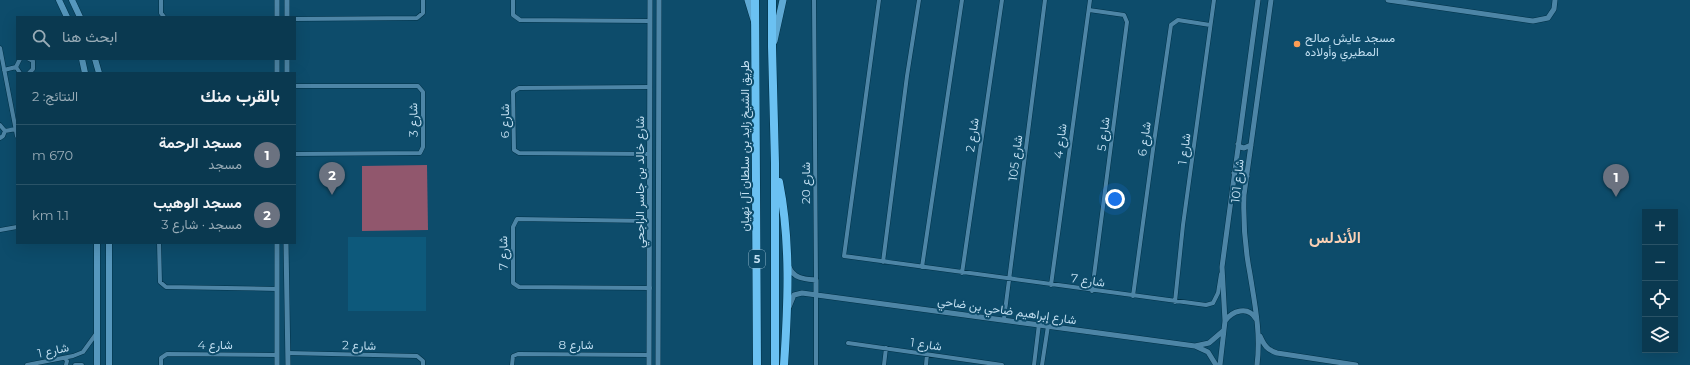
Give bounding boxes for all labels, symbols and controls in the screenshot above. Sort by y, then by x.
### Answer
search box [16,16,296,60]
icon: search [30,27,52,49]
text: ابحث هنا [62,27,117,46]
place label: مسجد عايش صالح المطيري وأولاده [1305,30,1395,62]
marker: مسجد عايش صالح المطيري وأولاده [1292,39,1302,49]
street label: طريق الشيخ زايد بن سلطان آل نهيان [737,60,754,232]
text: بالقرب منك [201,86,280,106]
text: النتائج: 2 [32,88,78,104]
street label: شارع 3 [405,103,423,137]
street label: شارع 6 [497,104,514,138]
street label: شارع خالد بن جاسر الراجحي [632,116,650,248]
street label: شارع 5 [1093,116,1115,152]
street label: شارع 2 [962,117,984,153]
street label: شارع 6 [1134,121,1156,157]
street label: شارع 4 [1050,123,1072,160]
street label: شارع 1 [1174,132,1196,166]
text: مسجد الرحمة [159,133,242,152]
street label: شارع 105 [1005,134,1027,182]
text: 670 m [32,147,73,163]
text: 1 [264,147,270,163]
text: مسجد [208,156,242,172]
street label: شارع 101 [1227,158,1249,204]
pin: 2 [319,162,345,195]
street label: شارع 20 [798,162,815,204]
pin: 1 [1603,164,1629,197]
your location [1105,189,1125,209]
text: مسجد الوهيب [153,193,242,212]
text: 1.1 km [32,207,69,223]
text: 2 [263,207,271,223]
map controls [1642,209,1678,353]
button: + [1642,209,1678,245]
text: مسجد · شارع 3 [161,216,242,232]
district label: الأندلس [1309,228,1361,247]
street label: شارع 7 [495,236,513,270]
button: − [1642,245,1678,281]
road number: 5 [749,250,765,268]
street label: شارع 7 [1070,270,1106,292]
button: locate [1642,281,1678,317]
street label: شارع إبراهيم ضاحي بن ضاحي [936,293,1077,330]
button: layers [1642,317,1678,353]
street label: شارع 1 [909,334,943,356]
street label: شارع 4 [197,337,233,354]
street label: شارع 2 [342,337,376,355]
street label: شارع 8 [559,337,593,354]
street label: شارع 1 [36,339,70,363]

